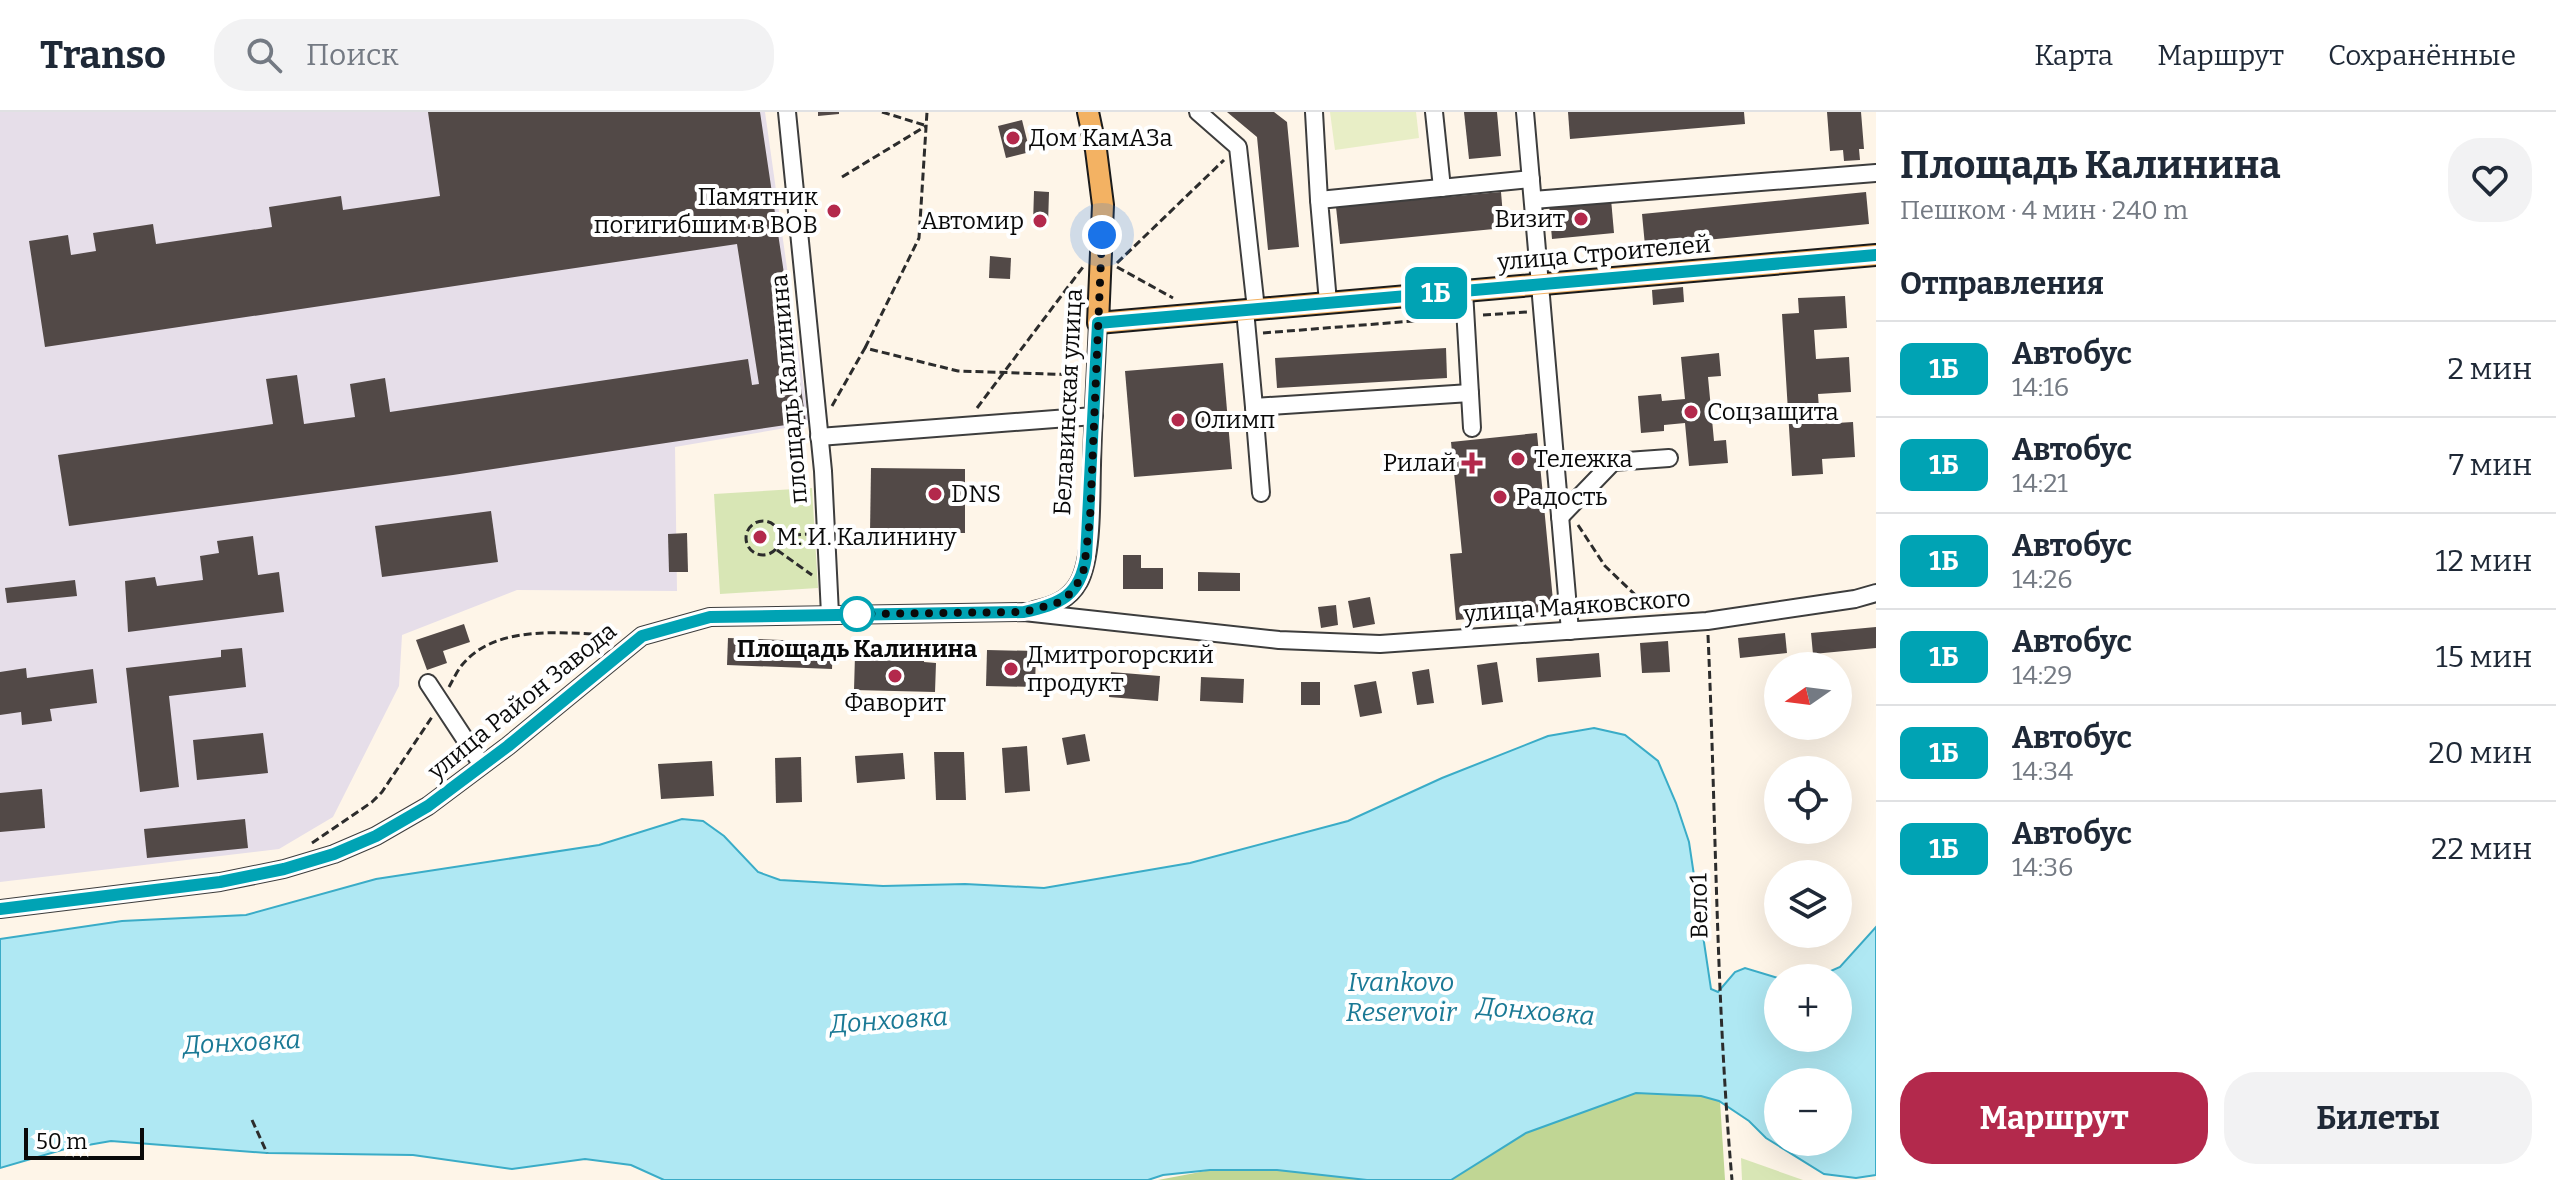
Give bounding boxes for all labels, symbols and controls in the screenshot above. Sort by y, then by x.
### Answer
search box [214,19,774,91]
text: Transo [40,32,166,78]
icon: search [242,33,286,77]
text: Поиск [306,37,399,73]
text: Карта [2034,39,2113,72]
text: Маршрут [2157,39,2284,72]
text: Сохранённые [2328,39,2516,72]
place label: Дом КамАЗа [1029,124,1173,152]
marker: Дом КамАЗа [1004,129,1022,147]
button: heart [2448,138,2532,222]
text: Площадь Калинина [1900,142,2280,188]
place label: Памятник погигибшим в ВОВ [594,183,818,239]
text: Пешком · 4 мин · 240 m [1900,195,2188,226]
marker: Памятник погигибшим в ВОВ [825,202,843,220]
place label: Визит [1495,205,1565,233]
place label: Автомир [921,207,1024,235]
marker: Визит [1572,210,1590,228]
marker: Автомир [1031,212,1049,230]
your location [1082,215,1122,255]
street label: улица Строителей [1495,230,1712,276]
text: Отправления [1900,266,2104,302]
line badge: 1Б [1400,267,1472,319]
street label: площадь Калинина [765,273,813,505]
text: 1Б [1421,276,1451,309]
street label: Белавинская улица [1048,288,1088,516]
text: Автобус [2012,336,2132,372]
text: 2 мин [2447,351,2532,387]
text: 1Б [1929,352,1959,385]
text: 14:16 [2012,372,2069,403]
place label: Соцзащита [1707,398,1839,426]
marker: Соцзащита [1682,403,1700,421]
place label: Олимп [1194,406,1275,434]
marker: Олимп [1169,411,1187,429]
text: Автобус [2012,432,2132,468]
place label: Тележка [1534,445,1633,473]
text: 7 мин [2449,447,2532,483]
text: 1Б [1929,448,1959,481]
place label: Рилай [1383,449,1456,477]
marker: Тележка [1509,450,1527,468]
marker: Рилай [1463,454,1481,472]
text: 14:21 [2012,468,2068,499]
place label: DNS [951,480,1001,508]
place label: Радость [1516,483,1607,511]
marker: DNS [926,485,944,503]
marker: Радость [1491,488,1509,506]
place label: М. И. Калинину [776,523,957,551]
marker: М. И. Калинину [751,528,769,546]
text: Автобус [2012,528,2132,564]
text: 12 мин [2435,543,2532,579]
text: 1Б [1929,544,1959,577]
text: 14:26 [2012,564,2073,595]
street label: улица Маяковского [1462,584,1691,628]
marker: Площадь Калинина [840,597,874,631]
street label: улица Район Завода [422,617,622,786]
text: Автобус [2012,624,2132,660]
place label: Площадь Калинина [737,635,978,663]
text: 15 мин [2436,639,2532,675]
text: 1Б [1929,640,1959,673]
place label: Дмитрогорский продукт [1027,641,1214,697]
north arrow [1764,652,1852,740]
map controls [1764,652,1852,1156]
marker: Дмитрогорский продукт [1002,660,1020,678]
text: 14:29 [2012,660,2073,691]
marker: Фаворит [886,667,904,685]
place label: Фаворит [844,689,946,717]
text: Автобус [2012,720,2132,756]
text: 20 мин [2428,735,2532,771]
text: 1Б [1929,736,1959,769]
button: locate [1764,756,1852,844]
text: 14:34 [2012,756,2073,787]
text: Автобус [2012,816,2132,852]
text: 22 мин [2431,831,2532,867]
text: 1Б [1929,832,1959,865]
text: 14:36 [2012,852,2073,883]
button: layers [1764,860,1852,948]
street label: Вело1 [1684,873,1714,939]
button: + [1764,964,1852,1052]
water label: Ivankovo Reservoir [1346,967,1458,1028]
water label: Донховка [1474,991,1596,1032]
water label: Донховка [827,1001,949,1040]
water label: Донховка [180,1024,302,1061]
button: − [1764,1068,1852,1156]
button: Маршрут [1900,1072,2208,1164]
button: Билеты [2224,1072,2532,1164]
scale bar [24,1124,144,1160]
text: 50 m [36,1128,87,1155]

